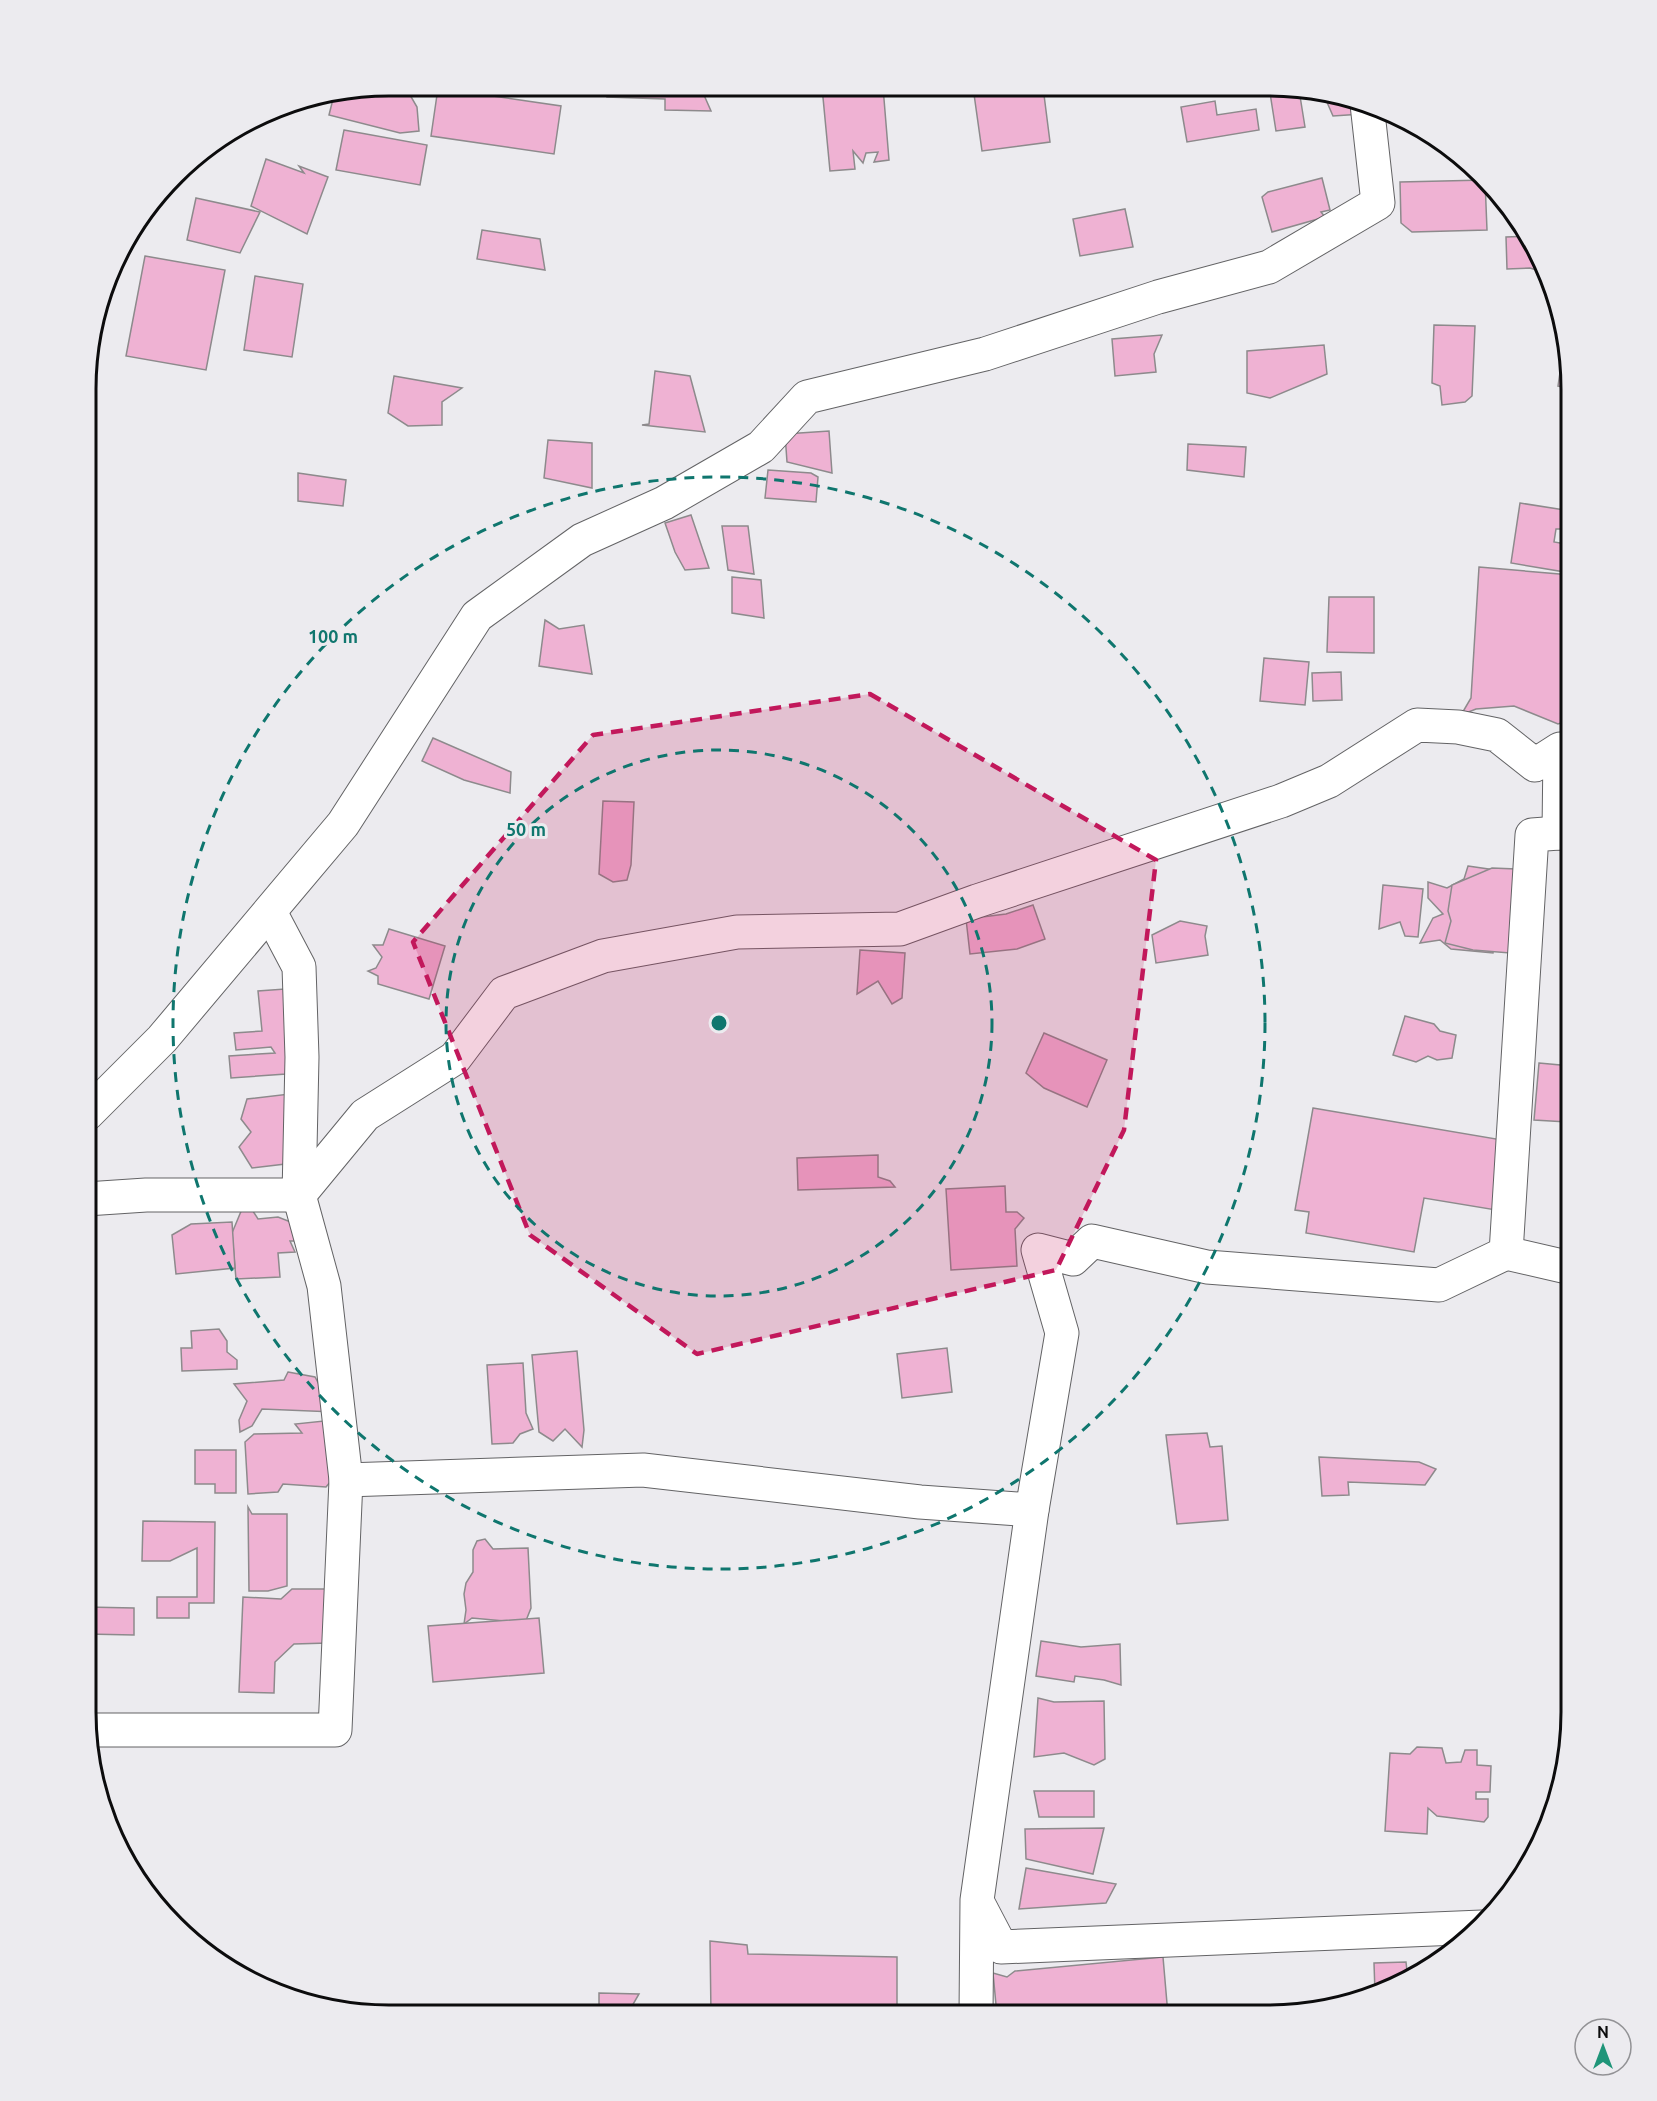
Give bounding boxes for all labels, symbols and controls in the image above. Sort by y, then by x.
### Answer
text: 100 m [308,626,358,646]
text: 50 m [506,819,546,839]
centre of rings [709,1013,729,1033]
north arrow [1573,2017,1633,2077]
text: N [1597,2023,1609,2041]

